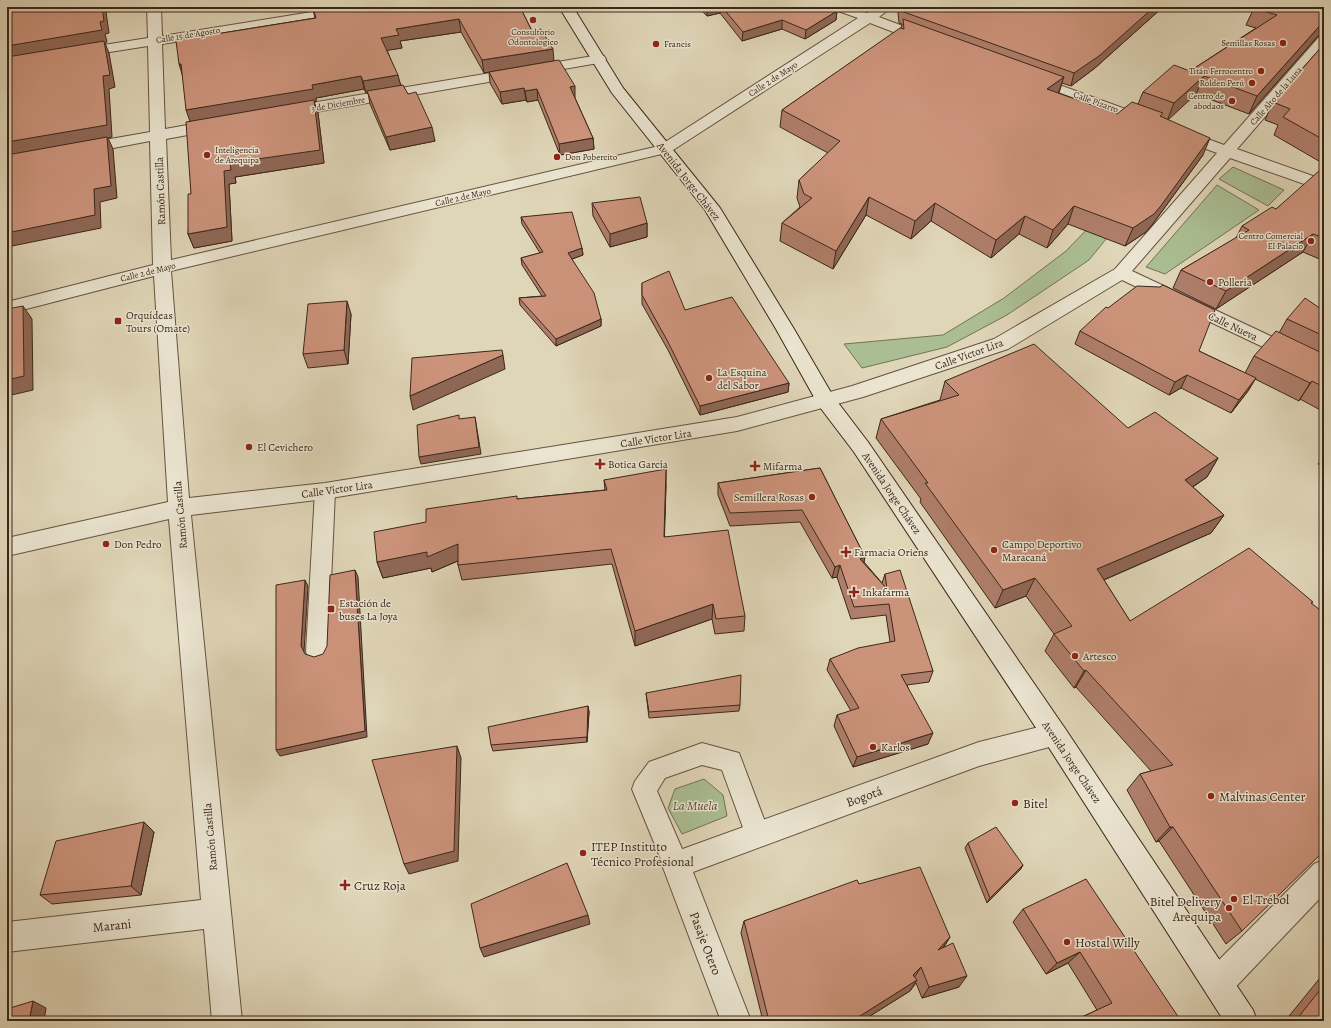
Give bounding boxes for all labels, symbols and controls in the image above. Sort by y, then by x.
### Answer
marker: Consultorio Odontologico [528,15,538,25]
street label: Calle 15 de Agosto [155,24,221,46]
place label: Consultorio Odontologico [508,26,558,48]
place label: Semillas Rosas [1221,37,1275,49]
place label: Francis [664,38,691,50]
marker: Semillas Rosas [1278,38,1288,48]
marker: Francis [651,39,661,49]
street label: Calle 2 de Mayo [746,58,800,99]
street label: Calle Alto de la Luna [1247,64,1305,128]
place label: Titán Ferrocentro [1189,65,1254,77]
marker: Titán Ferrocentro [1256,66,1266,76]
place label: Rolden Perú [1200,77,1244,89]
marker: Rolden Perú [1247,78,1257,88]
street label: Calle Pizarro [1072,88,1121,116]
place label: Centro de abodaos [1188,90,1224,112]
street label: 3 de Diciembre [310,93,366,115]
marker: Centro de abodaos [1227,96,1237,106]
street label: Avenida Jorge Chávez [653,138,724,224]
place label: Inteligencia de Arequipa [215,144,260,166]
marker: Inteligencia de Arequipa [202,150,212,160]
place label: Don Pobercito [565,151,618,163]
marker: Don Pobercito [552,152,562,162]
street label: Ramón Castilla [152,156,169,225]
street label: Calle 2 de Mayo [434,185,492,209]
place label: Centro Comercial El Palacio [1238,230,1304,252]
marker: Centro Comercial El Palacio [1306,236,1316,246]
street label: Calle 2 de Mayo [119,259,177,285]
place label: Pollería [1218,275,1253,290]
marker: Pollería [1205,277,1215,287]
place label: Orquídeas Tours (Omate) [126,308,190,336]
street label: Calle Nueva [1206,308,1261,345]
marker: Orquídeas Tours (Omate) [113,316,123,326]
street label: Calle Víctor Lira [933,335,1006,374]
place label: La Esquina del Sabor [717,365,768,393]
marker: La Esquina del Sabor [704,373,714,383]
street label: Calle Víctor Lira [619,425,694,452]
place label: El Cevichero [257,440,314,455]
marker: El Cevichero [244,442,254,452]
street label: Avenida Jorge Chávez [858,448,925,537]
place label: Botica García [608,457,669,472]
marker: Botica García [595,459,605,469]
place label: Mifarma [763,459,803,474]
marker: Mifarma [750,461,760,471]
street label: Calle Víctor Lira [300,477,375,502]
street label: Ramón Castilla [170,480,191,550]
place label: Semillera Rosas [734,490,804,505]
marker: Semillera Rosas [807,492,817,502]
place label: Don Pedro [114,537,162,552]
place label: Campo Deportivo Maracaná [1002,537,1082,565]
marker: Don Pedro [101,539,111,549]
place label: Farmacia Oriens [854,545,928,560]
marker: Campo Deportivo Maracaná [989,545,999,555]
marker: Farmacia Oriens [841,547,851,557]
place label: Inkafarma [862,585,910,600]
marker: Inkafarma [849,587,859,597]
place label: Estación de buses La Joya [339,596,399,624]
marker: Estación de buses La Joya [326,604,336,614]
place label: Artesco [1082,649,1117,664]
marker: Artesco [1070,651,1080,661]
street label: Avenida Jorge Chávez [1038,717,1105,806]
place label: Karlos [881,740,910,755]
marker: Karlos [868,742,878,752]
street label: Bogotá [844,782,885,811]
place label: Malvinas Center [1219,788,1305,805]
marker: Malvinas Center [1206,791,1216,801]
place label: Bitel [1023,795,1048,812]
park label: La Muela [672,797,718,814]
marker: Bitel [1010,798,1020,808]
street label: Ramón Castilla [200,802,221,872]
place label: ITEP Instituto Técnico Profesional [591,838,694,870]
marker: ITEP Instituto Técnico Profesional [578,848,588,858]
place label: Cruz Roja [354,877,406,894]
marker: Cruz Roja [339,879,351,891]
place label: El Trébol [1242,891,1289,908]
place label: Bitel Delivery Arequipa [1150,893,1221,925]
marker: El Trébol [1229,894,1239,904]
marker: Bitel Delivery Arequipa [1224,903,1234,913]
street label: Pasaje Otero [686,909,725,977]
street label: Marani [92,915,132,936]
place label: Hostal Willy [1075,934,1140,951]
marker: Hostal Willy [1062,937,1072,947]

